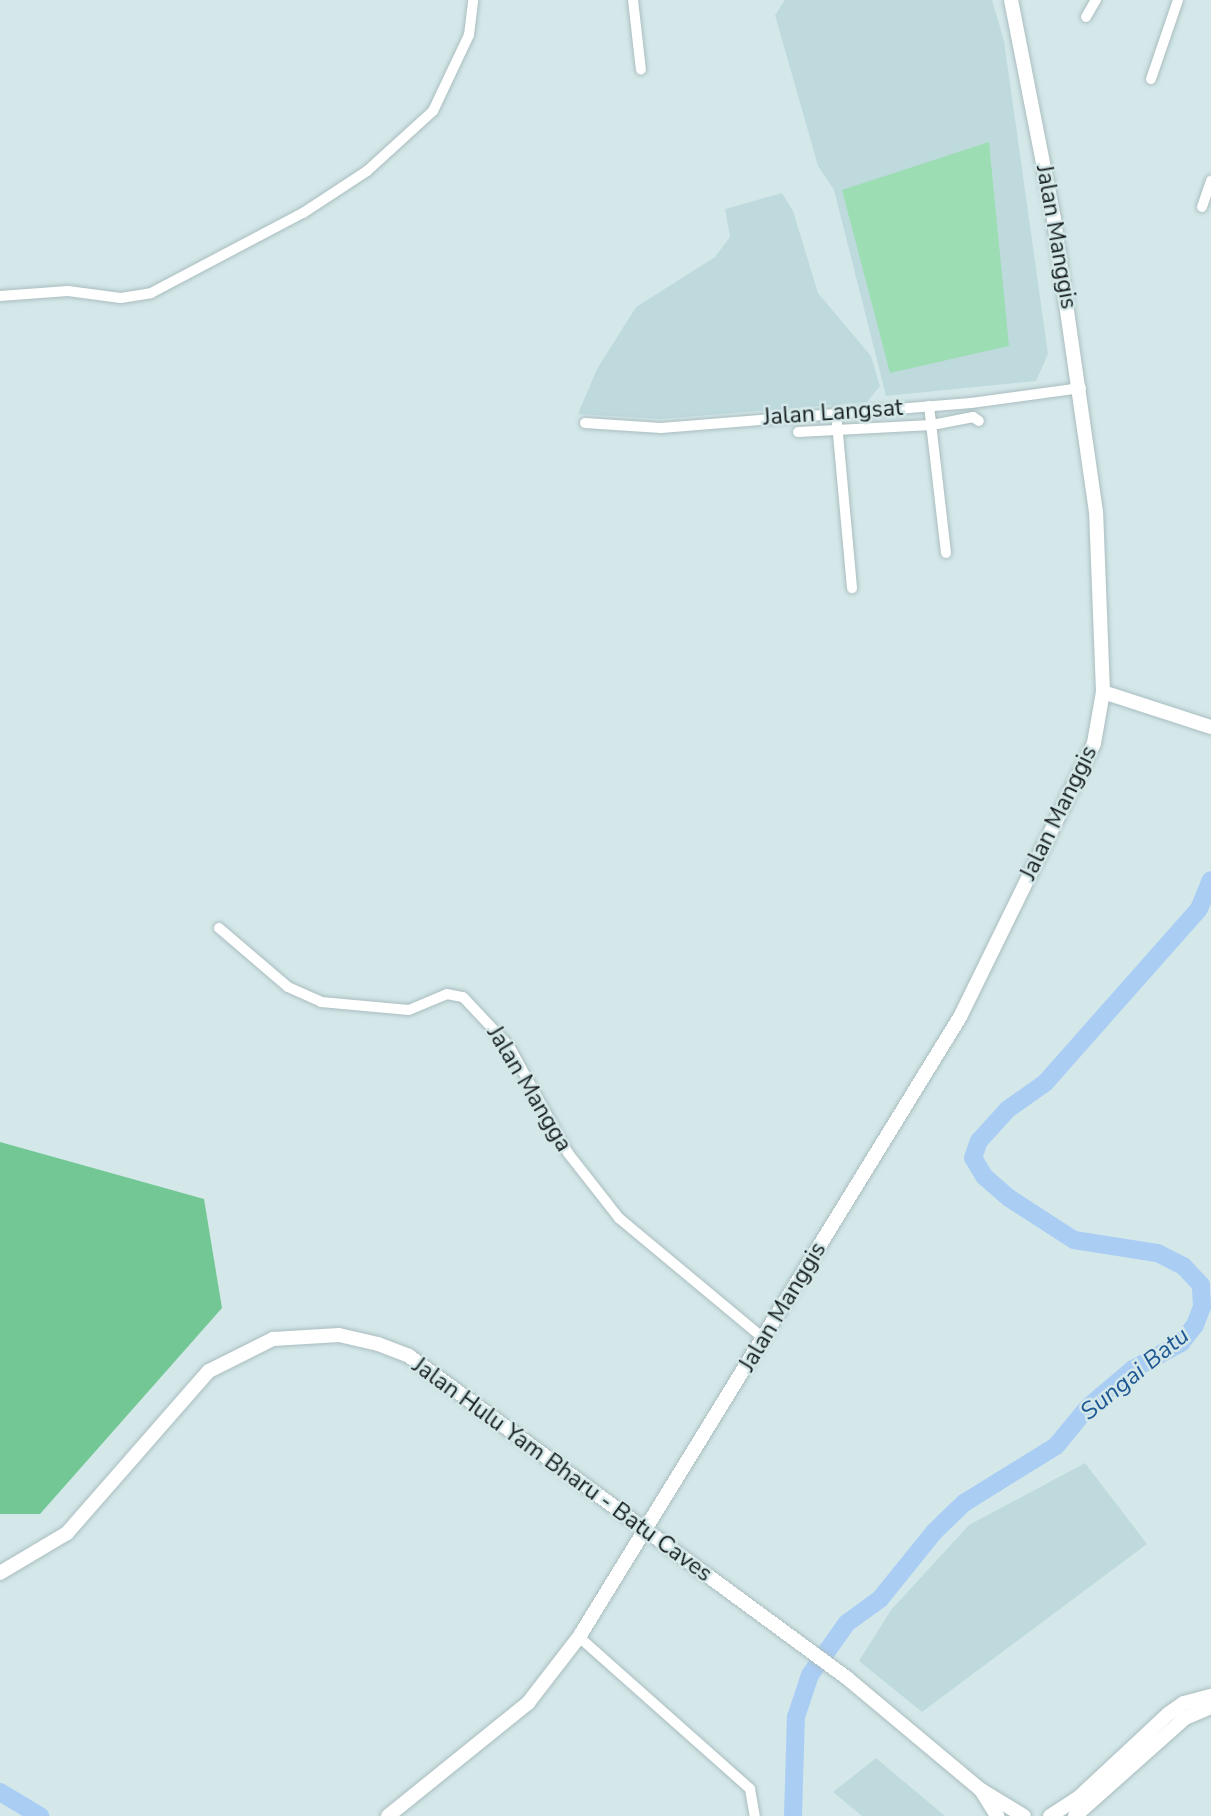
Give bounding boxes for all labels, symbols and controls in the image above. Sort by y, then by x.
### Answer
street label: Jalan Manggis [1030,163,1082,311]
street label: Jalan Langsat [762,394,904,432]
street label: Jalan Manggis [1015,741,1103,885]
street label: Jalan Mangga [481,1021,577,1157]
street label: Jalan Manggis [734,1237,832,1377]
water label: Sungai Batu [1075,1322,1195,1426]
street label: Jalan Hulu Yam Bharu - Batu Caves [407,1352,717,1588]

